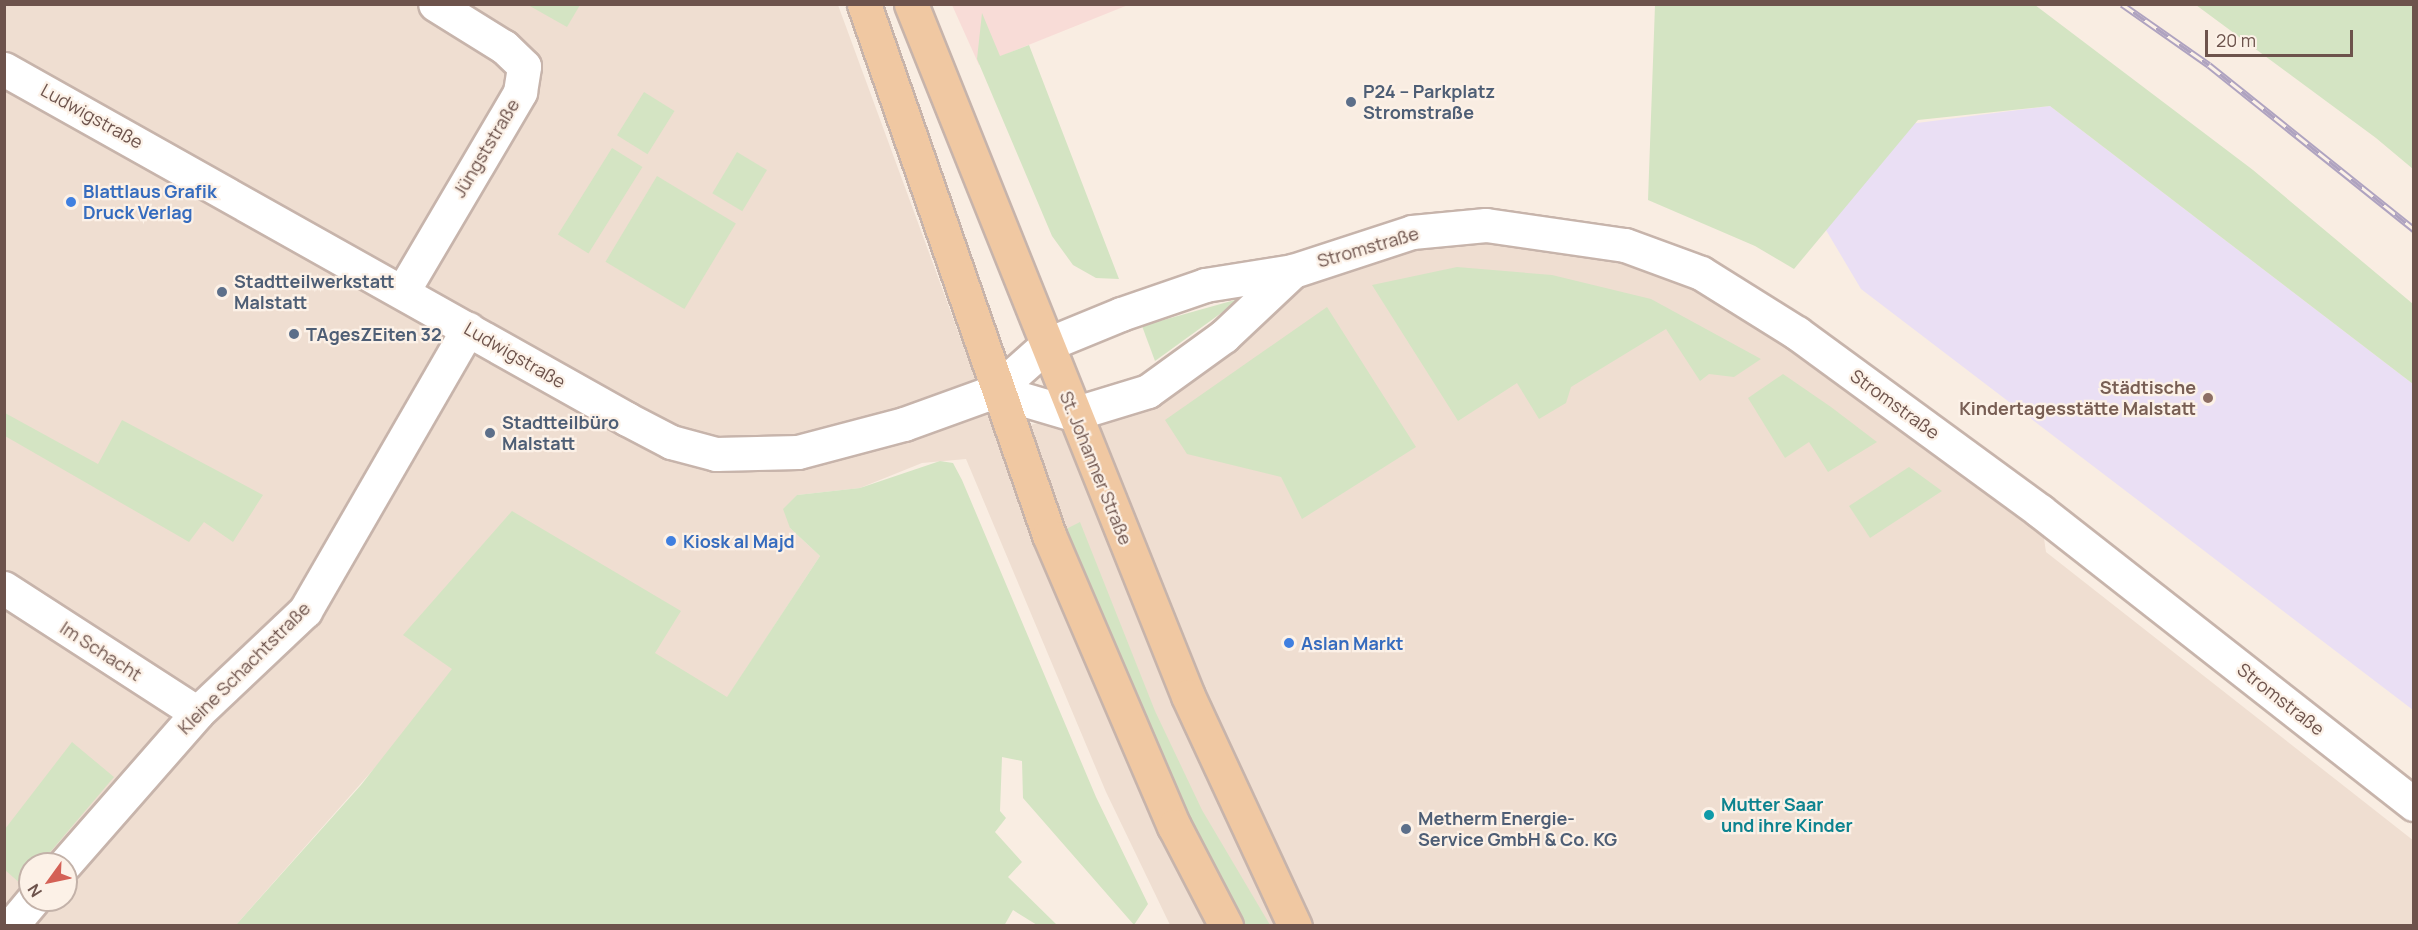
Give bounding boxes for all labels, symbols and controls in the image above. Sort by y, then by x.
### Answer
scale bar [2208,18,2356,56]
text: 20 m [2216,28,2256,52]
street label: Ludwigstraße [37,79,147,153]
place label: P24 – Parkplatz Stromstraße [1363,81,1495,124]
street label: Jüngststraße [448,95,524,201]
marker: P24 – Parkplatz Stromstraße [1344,95,1358,109]
place label: Blattlaus Grafik Druck Verlag [83,181,217,224]
marker: Blattlaus Grafik Druck Verlag [64,195,78,209]
street label: Stromstraße [1315,222,1421,272]
place label: Stadtteilwerkstatt Malstatt [234,271,395,314]
marker: Stadtteilwerkstatt Malstatt [215,285,229,299]
street label: Ludwigstraße [461,317,569,393]
place label: TAgesZEiten 32 [306,323,442,345]
marker: TAgesZEiten 32 [287,327,301,341]
street label: Stromstraße [1846,365,1944,443]
place label: Städtische Kindertagesstätte Malstatt [1959,377,2196,420]
street label: St. Johanner Straße [1055,388,1137,548]
marker: Städtische Kindertagesstätte Malstatt [2201,391,2215,405]
place label: Stadtteilbüro Malstatt [502,412,619,454]
marker: Stadtteilbüro Malstatt [483,426,497,440]
place label: Kiosk al Majd [683,530,795,552]
marker: Kiosk al Majd [664,534,678,548]
street label: Kleine Schachtstraße [173,597,315,739]
street label: Im Schacht [56,617,146,685]
place label: Aslan Markt [1301,632,1404,654]
marker: Aslan Markt [1282,636,1296,650]
street label: Stromstraße [2233,658,2329,740]
place label: Mutter Saar und ihre Kinder [1721,794,1853,836]
place label: Metherm Energie- Service GmbH & Co. KG [1418,808,1617,850]
marker: Mutter Saar und ihre Kinder [1702,808,1716,822]
marker: Metherm Energie- Service GmbH & Co. KG [1399,822,1413,836]
north arrow [18,852,78,912]
text: N [22,880,47,902]

